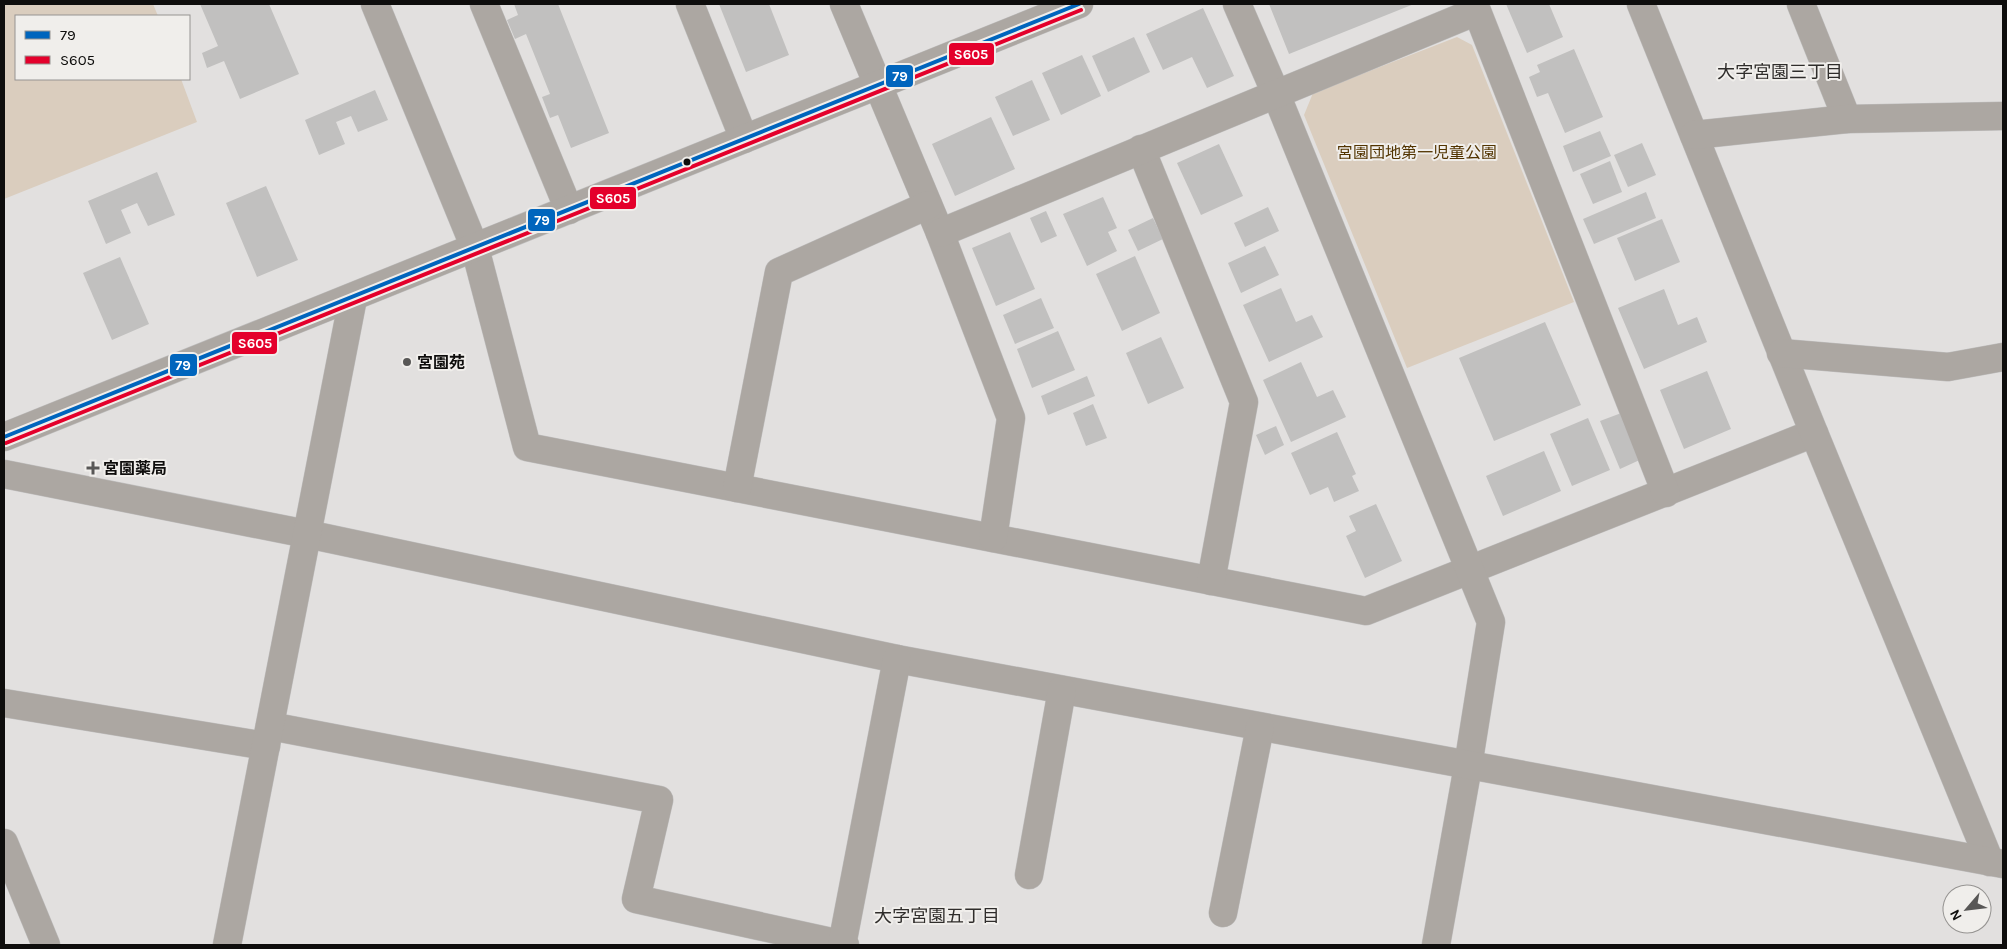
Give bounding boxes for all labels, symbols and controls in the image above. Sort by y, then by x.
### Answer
legend [15,15,190,80]
text: 79 [60,26,76,44]
line badge: S605 [948,42,995,66]
text: S605 [954,46,988,63]
text: S605 [60,51,95,69]
district label: 大字宮園三丁目 [1717,61,1843,83]
line badge: 79 [885,64,914,88]
text: 79 [892,68,908,85]
park label: 宮園団地第一児童公園 [1337,143,1497,162]
unlabelled marker [682,157,692,167]
line badge: S605 [589,186,637,210]
text: S605 [596,190,630,207]
line badge: 79 [527,208,556,232]
text: 79 [534,212,550,229]
line badge: S605 [231,331,278,355]
text: S605 [238,335,272,352]
line badge: 79 [169,353,198,377]
place label: 宮園苑 [417,353,465,372]
marker: 宮園苑 [401,356,413,368]
text: 79 [175,357,191,374]
place label: 宮園薬局 [103,459,167,478]
marker: 宮園薬局 [87,462,99,474]
north arrow [1942,884,1992,934]
district label: 大字宮園五丁目 [874,905,1000,927]
text: N [1946,906,1966,923]

